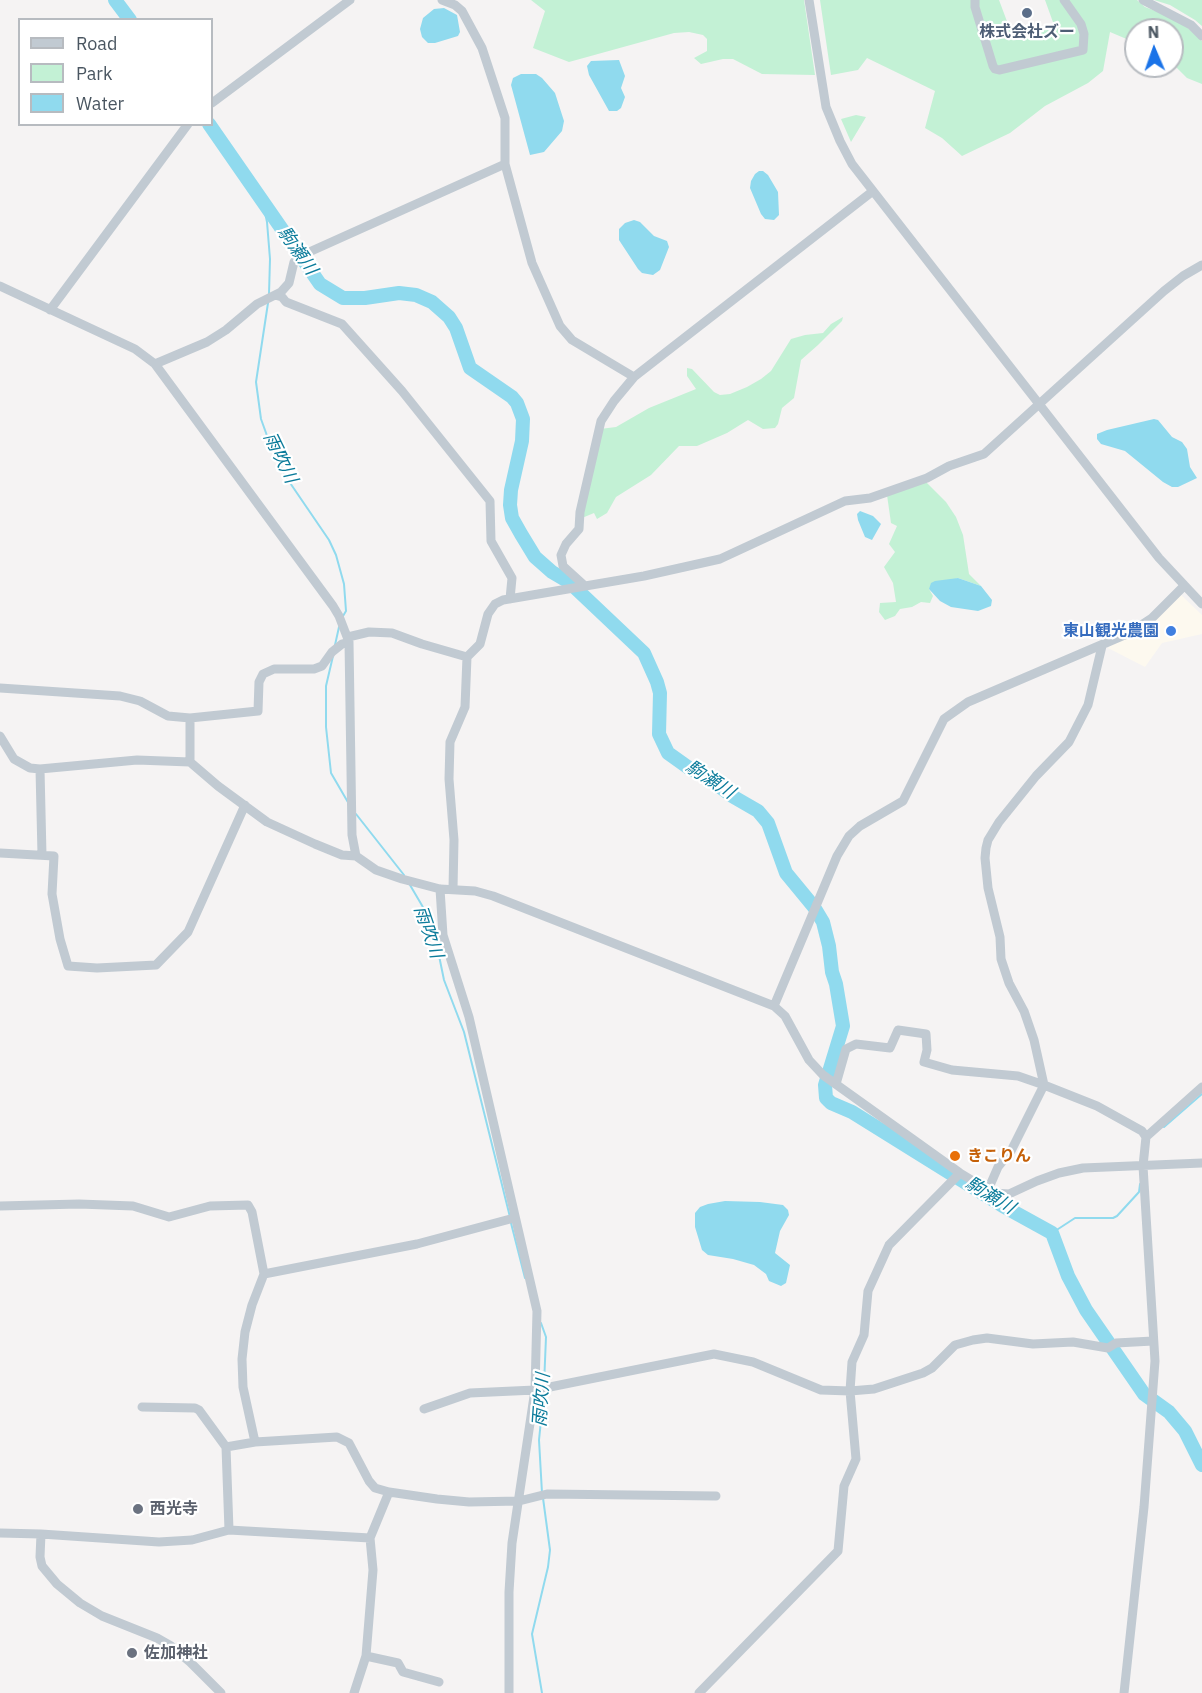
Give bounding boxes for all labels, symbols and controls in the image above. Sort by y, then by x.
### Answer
marker: 株式会社ズー [1020,6,1034,20]
legend [18,18,213,126]
north arrow [1124,18,1184,78]
place label: 株式会社ズー [979,22,1075,42]
text: N [1147,22,1160,42]
text: Road [76,32,117,55]
text: Park [76,62,112,85]
text: Water [76,92,124,115]
water label: 駒瀬川 [273,223,321,279]
water label: 雨吹川 [258,429,302,487]
place label: 東山観光農園 [1063,621,1159,641]
marker: 東山観光農園 [1164,624,1178,638]
water label: 駒瀬川 [681,756,739,804]
water label: 雨吹川 [409,903,447,961]
place label: きこりん [967,1146,1031,1166]
marker: きこりん [948,1149,962,1163]
water label: 駒瀬川 [961,1173,1019,1219]
water label: 雨吹川 [529,1372,555,1428]
place label: 西光寺 [150,1499,198,1519]
marker: 西光寺 [131,1502,145,1516]
place label: 佐加神社 [144,1643,208,1663]
marker: 佐加神社 [125,1646,139,1660]

